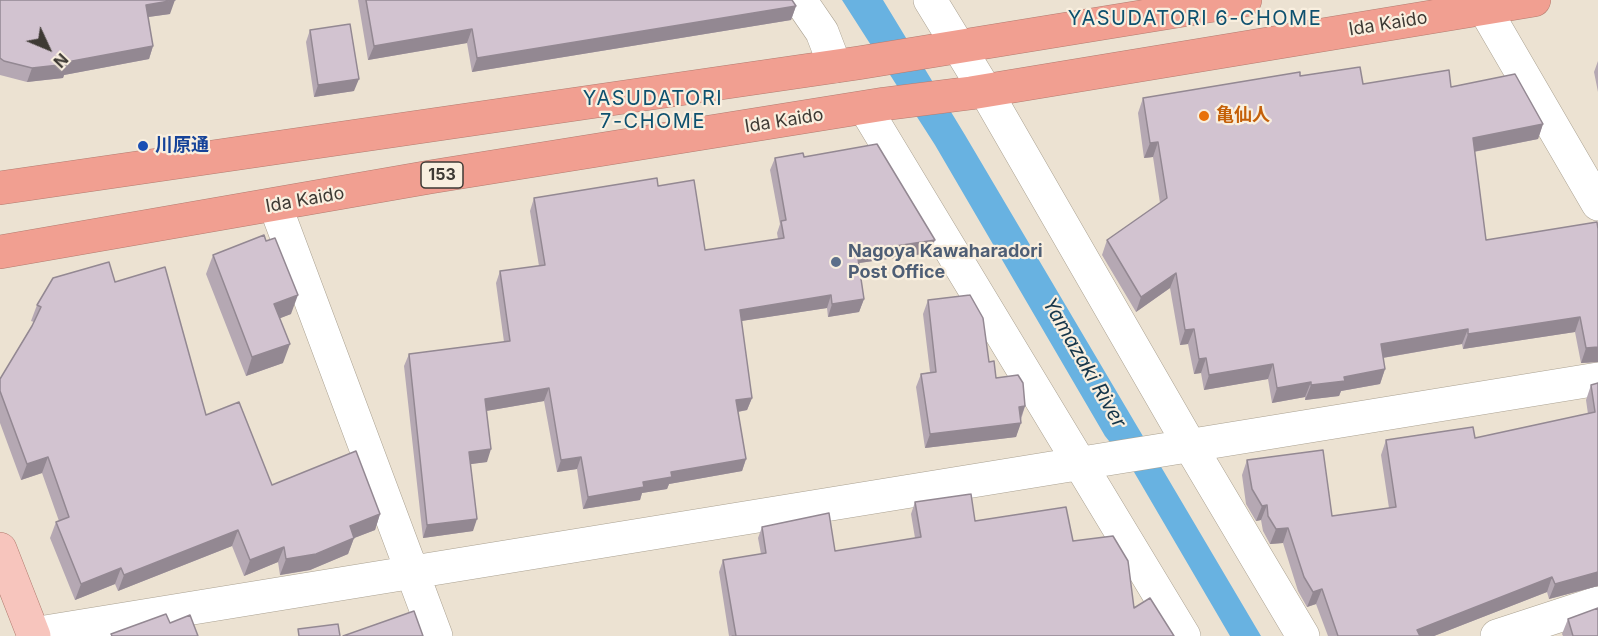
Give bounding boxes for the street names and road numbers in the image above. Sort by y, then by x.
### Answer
street label: Ida Kaido [1347,7,1429,41]
street label: Ida Kaido [743,104,825,138]
road number: 153 [421,162,463,188]
street label: Ida Kaido [264,182,346,218]

